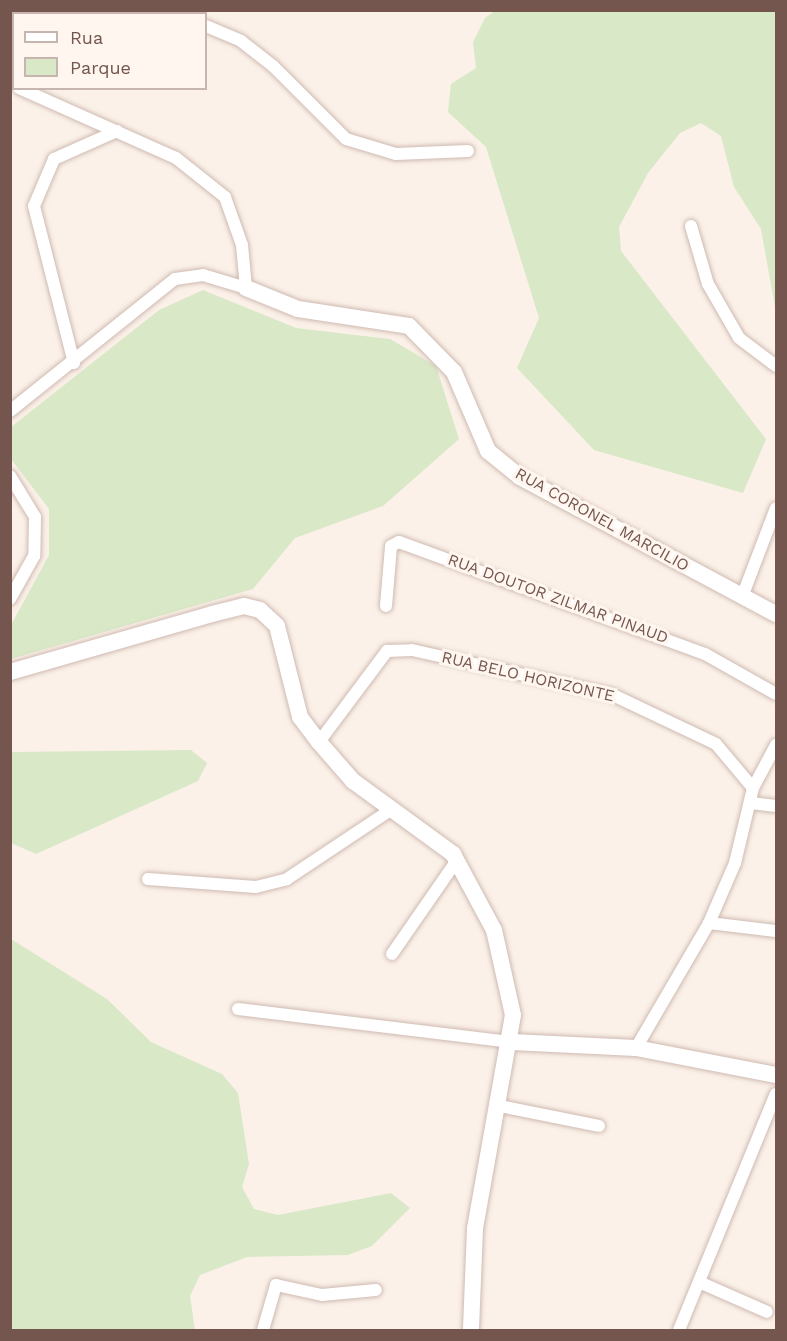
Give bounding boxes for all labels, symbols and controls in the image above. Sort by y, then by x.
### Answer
legend [12,12,207,90]
text: Rua [70,27,103,48]
text: Parque [70,57,131,78]
street label: RUA CORONEL MARCILIO [511,464,693,576]
street label: RUA DOUTOR ZILMAR PINAUD [445,550,671,648]
street label: RUA BELO HORIZONTE [439,648,617,706]

